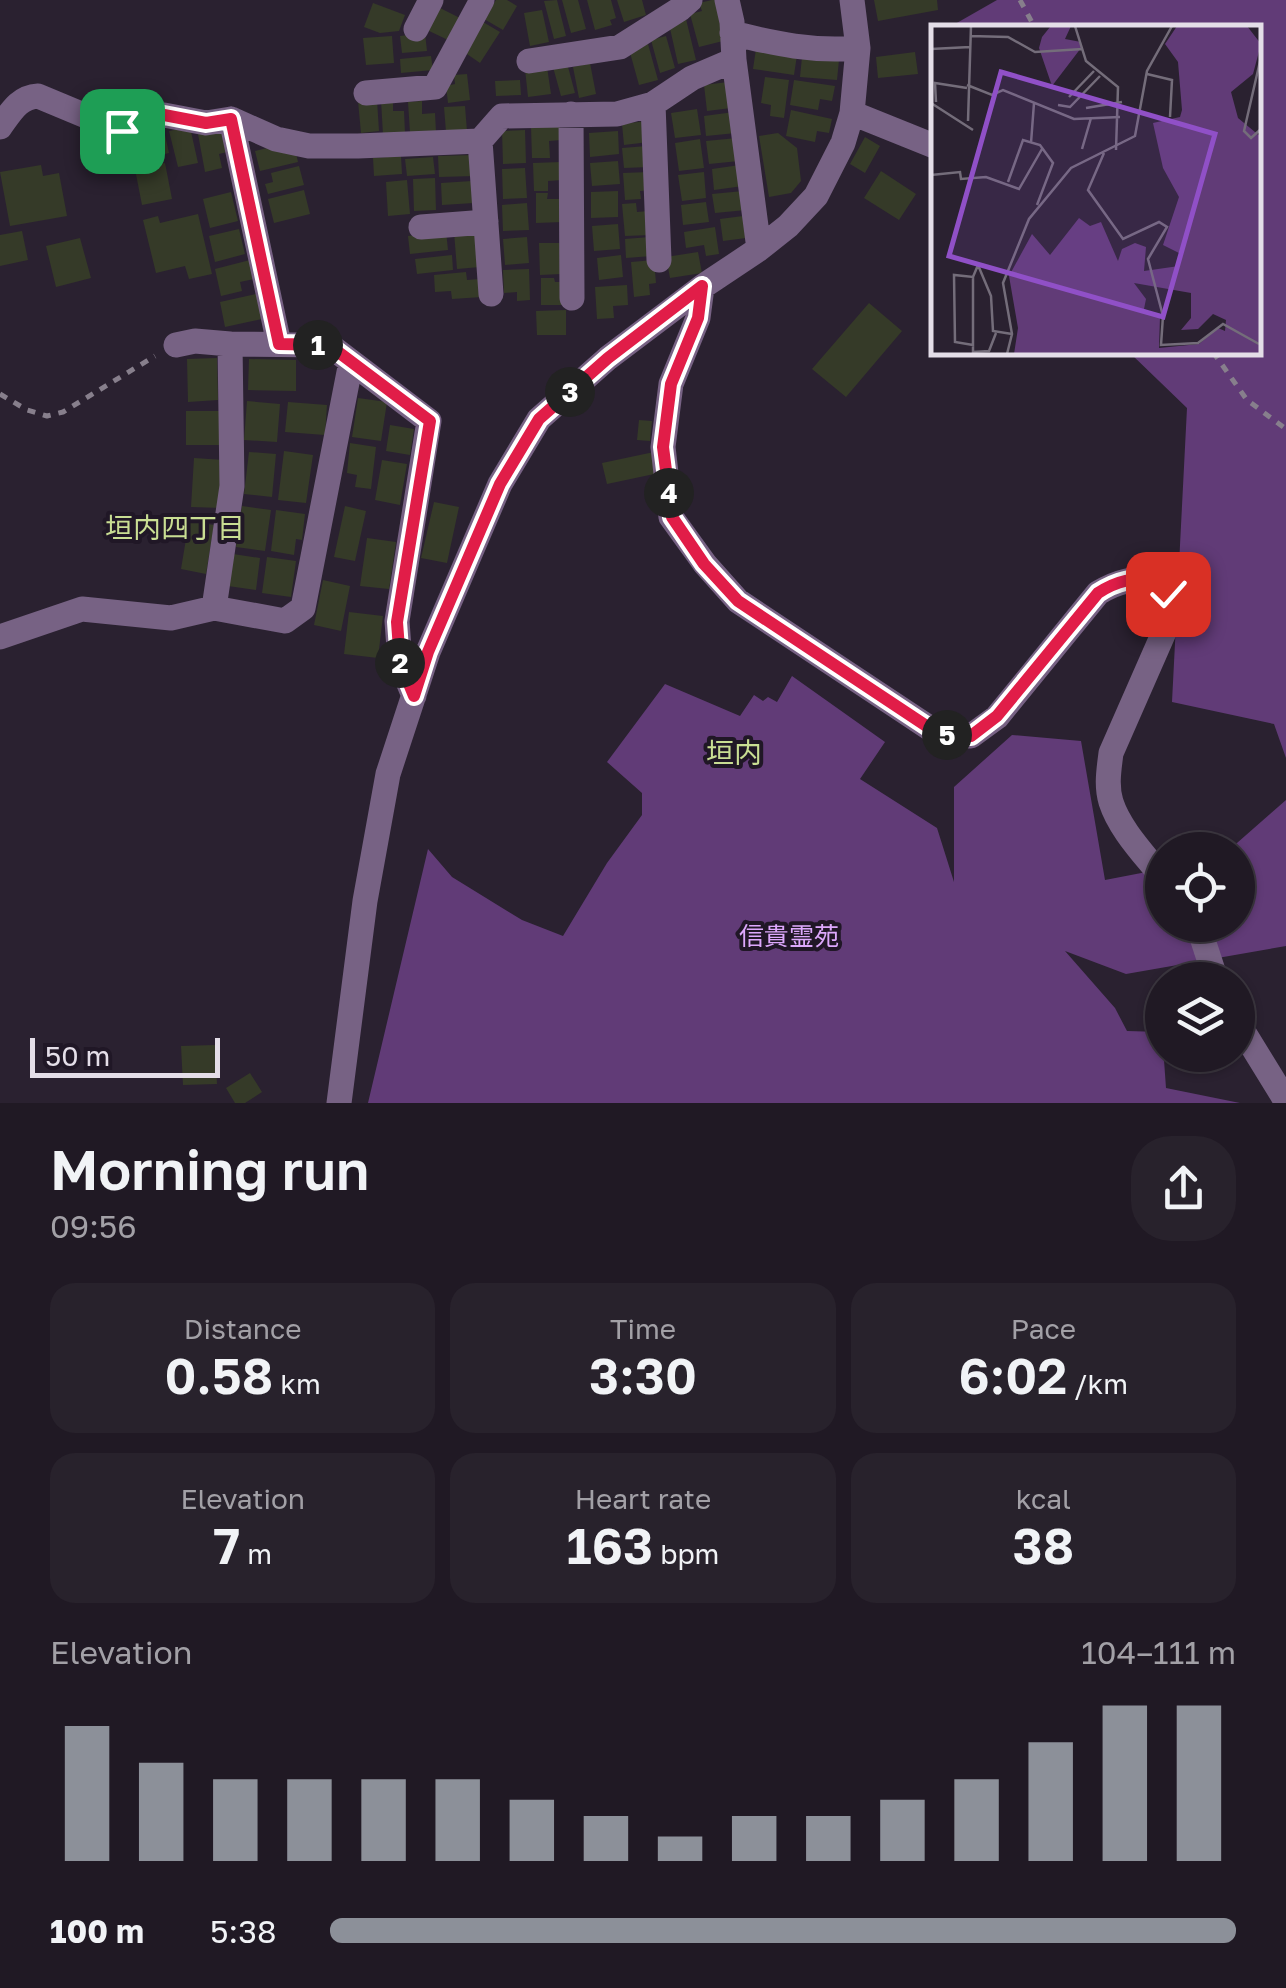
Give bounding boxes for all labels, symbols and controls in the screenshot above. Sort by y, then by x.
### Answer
inset map [931,25,1261,355]
pin [80,89,165,174]
icon: arrive [95,104,150,159]
pin: 1 [293,320,343,370]
text: 1 [311,328,325,361]
pin: 3 [545,367,595,417]
text: 3 [561,375,579,408]
pin: 4 [644,468,694,518]
text: 4 [660,476,678,509]
district label: 垣内四丁目 [105,511,245,544]
pin [1126,552,1211,637]
icon: check [1141,567,1196,622]
pin: 2 [375,638,425,688]
text: 2 [391,646,409,679]
pin: 5 [922,710,972,760]
text: 5 [938,718,956,751]
district label: 垣内 [706,736,762,769]
map controls [1145,832,1255,1072]
button: locate [1145,832,1255,942]
park label: 信貴霊苑 [739,920,839,951]
button: layers [1145,962,1255,1072]
scale bar [30,1033,220,1078]
text: 50 m [45,1039,110,1072]
text: Morning run [50,1136,369,1202]
button: share [1131,1136,1236,1241]
text: 09:56 [50,1207,137,1245]
text: Distance [184,1312,302,1345]
text: Time [610,1312,676,1345]
text: Pace [1011,1312,1076,1345]
text: 0.58 [164,1345,273,1405]
text: 3:30 [589,1345,697,1405]
text: 6:02 [959,1345,1067,1405]
text: km [273,1367,321,1400]
text: /km [1067,1367,1128,1400]
text: Elevation [180,1482,305,1515]
text: Heart rate [575,1482,711,1515]
text: kcal [1016,1482,1071,1515]
text: 7 [213,1515,240,1575]
text: 163 [567,1515,653,1575]
text: 38 [1013,1515,1074,1575]
text: m [240,1537,272,1570]
text: bpm [653,1537,719,1570]
text: Elevation [50,1633,192,1671]
text: 104–111 m [1081,1633,1236,1671]
text: 100 m [50,1912,144,1950]
text: 5:38 [210,1912,276,1950]

